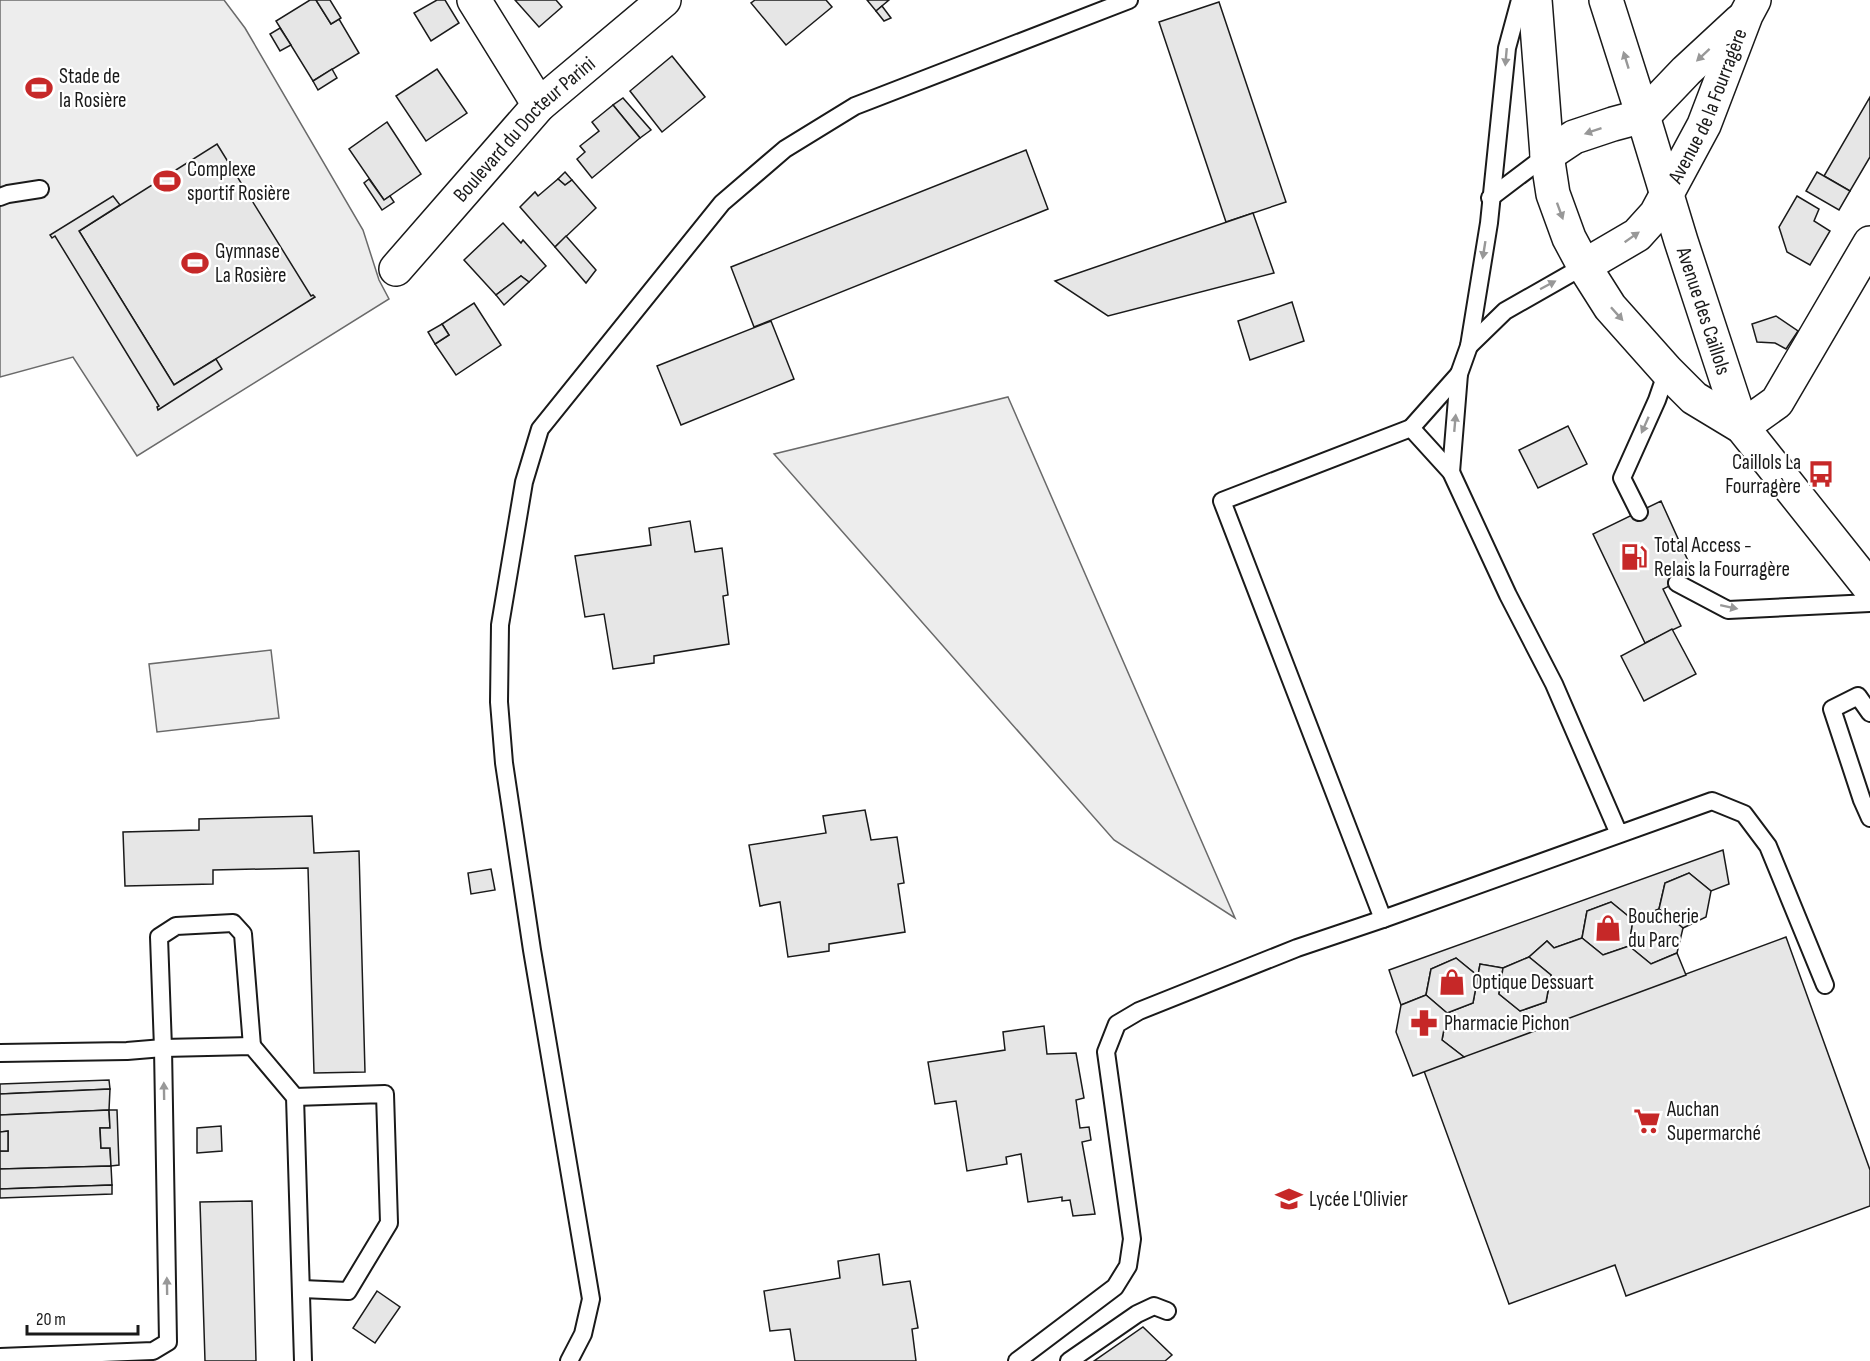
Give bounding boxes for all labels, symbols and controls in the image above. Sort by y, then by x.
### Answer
street label: Avenue de la Fourragère [1662,25,1752,188]
one-way arrow [1502,47,1511,66]
one-way arrow [1696,48,1711,61]
street label: Boulevard du Docteur Parini [448,51,600,207]
one-way arrow [1620,51,1630,69]
place label: Stade de la Rosière [59,64,127,113]
sports icon: Stade de la Rosière [24,73,54,103]
one-way arrow [1584,126,1602,136]
place label: Complexe sportif Rosière [187,157,290,206]
sports icon: Complexe sportif Rosière [152,166,182,196]
one-way arrow [1555,203,1565,221]
one-way arrow [1624,231,1640,243]
place label: Gymnase La Rosière [215,239,286,288]
one-way arrow [1480,241,1489,260]
street label: Avenue des Caillols [1671,243,1736,378]
sports icon: Gymnase La Rosière [180,248,210,278]
one-way arrow [1540,281,1557,290]
one-way arrow [1610,306,1623,321]
one-way arrow [1450,413,1460,432]
one-way arrow [1640,416,1650,434]
place label: Caillols La Fourragère [1725,450,1801,499]
bus stop icon: Caillols La Fourragère [1806,459,1836,489]
place label: Total Access - Relais la Fourragère [1654,533,1790,582]
fuel station icon: Total Access - Relais la Fourragère [1619,542,1649,572]
one-way arrow [1720,603,1739,612]
place label: Boucherie du Parc [1628,904,1699,953]
shop icon: Boucherie du Parc [1593,913,1623,943]
shop icon: Optique Dessuart [1437,967,1467,997]
place label: Optique Dessuart [1472,970,1594,995]
pharmacy icon: Pharmacie Pichon [1409,1008,1439,1038]
place label: Pharmacie Pichon [1444,1011,1569,1036]
one-way arrow [159,1081,169,1100]
place label: Auchan Supermarché [1666,1097,1761,1146]
supermarket icon: Auchan Supermarché [1632,1106,1662,1136]
school or university icon: Lycée L'Olivier [1274,1184,1304,1214]
place label: Lycée L'Olivier [1309,1187,1408,1212]
one-way arrow [162,1276,172,1295]
scale bar [27,1298,138,1336]
text: 20 m [36,1309,66,1330]

